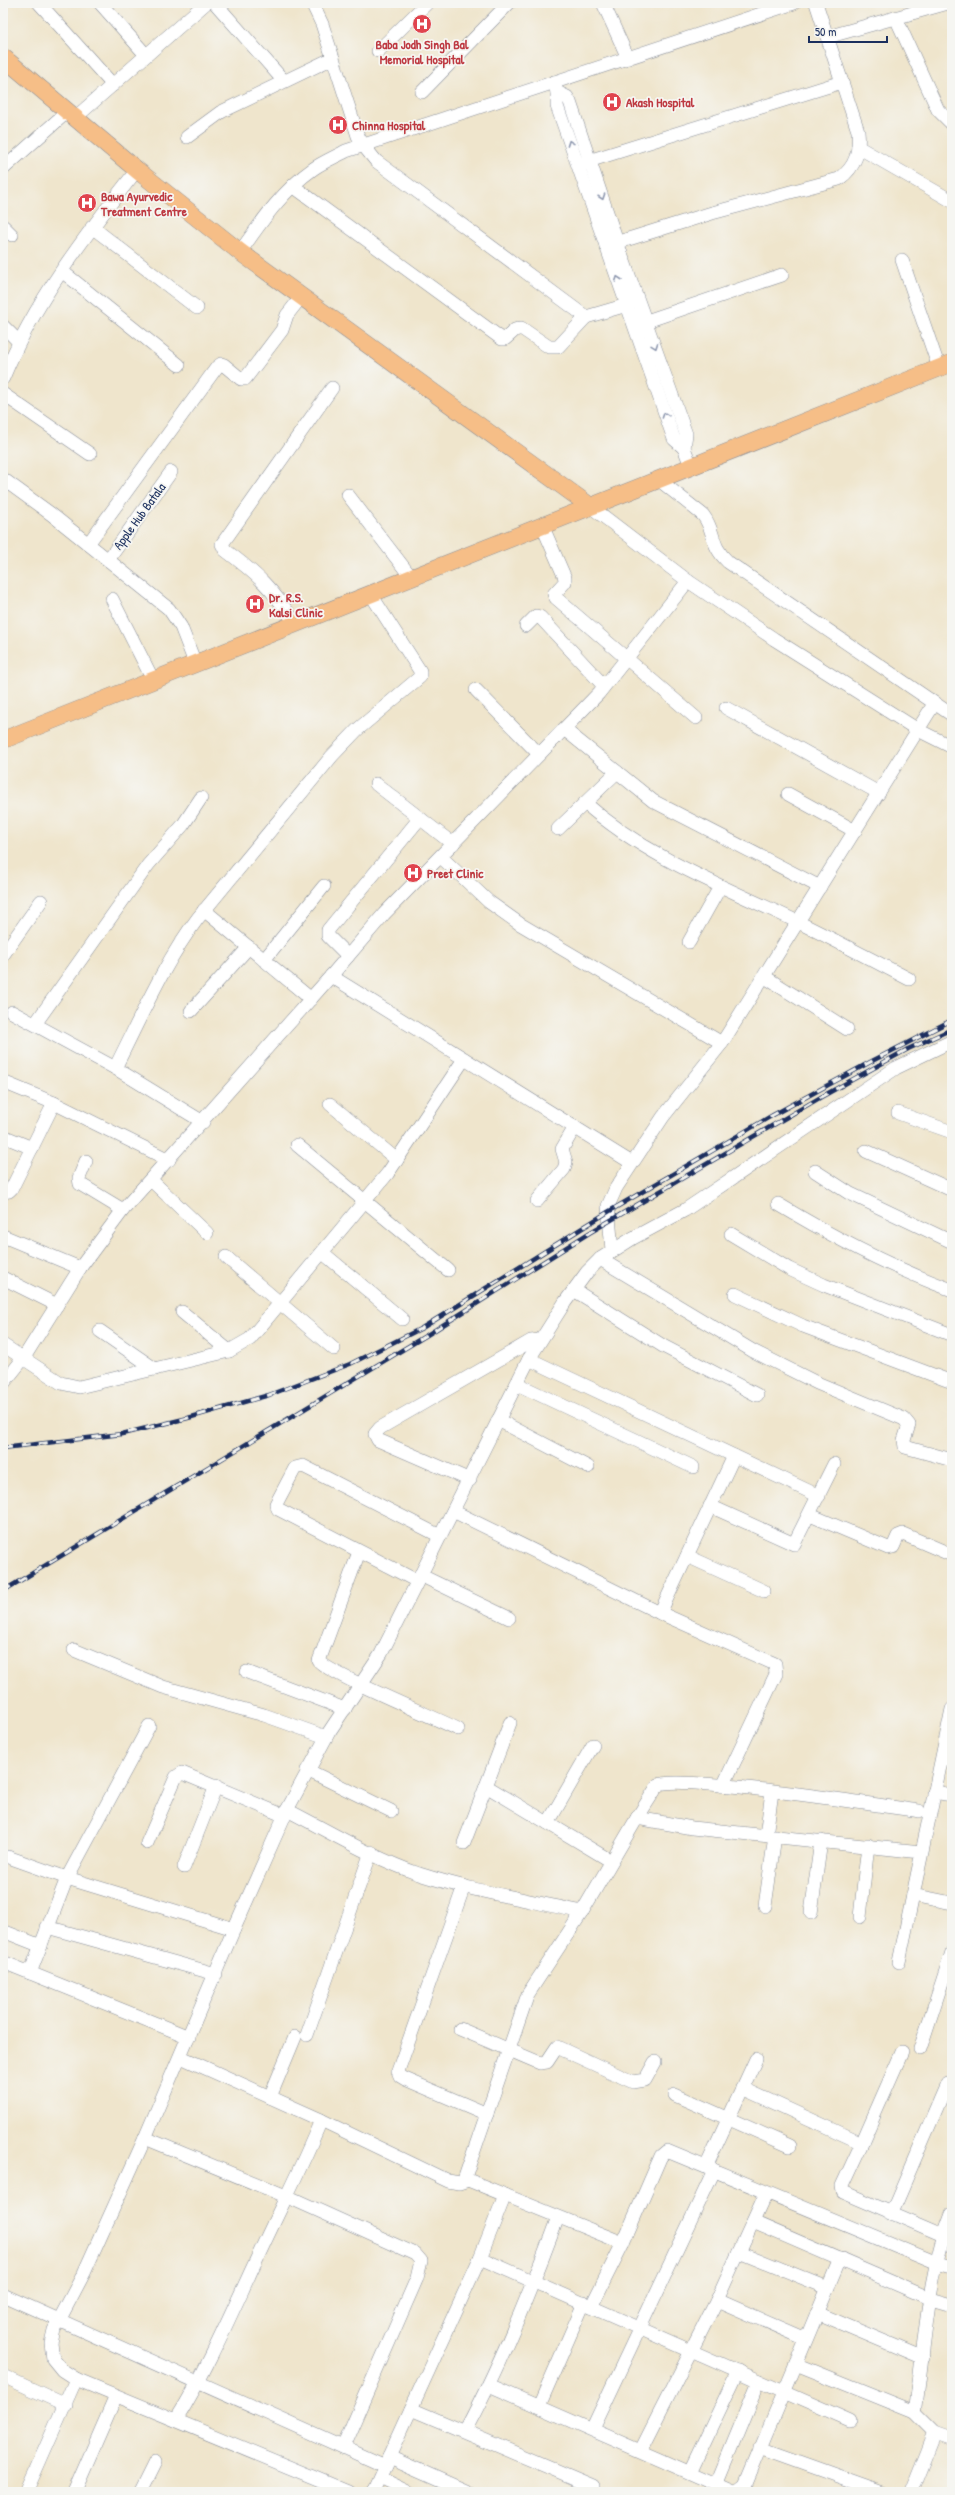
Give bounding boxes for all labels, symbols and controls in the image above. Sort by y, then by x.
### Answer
hospital icon: Baba Jodh Singh Bal Memorial Hospital [411,13,433,35]
scale bar [809,18,887,44]
text: 50 m [815,23,836,40]
place label: Baba Jodh Singh Bal Memorial Hospital [376,35,469,69]
hospital icon: Akash Hospital [601,91,623,113]
place label: Akash Hospital [626,93,695,112]
hospital icon: Chinna Hospital [327,114,349,136]
place label: Chinna Hospital [352,116,426,135]
one-way arrow [567,140,575,147]
place label: Bawa Ayurvedic Treatment Centre [100,187,188,220]
hospital icon: Bawa Ayurvedic Treatment Centre [76,192,98,214]
one-way arrow [598,194,606,201]
one-way arrow [614,276,623,283]
one-way arrow [650,343,658,350]
one-way arrow [662,412,670,419]
street label: Apple Hub Batala [109,479,169,553]
place label: Dr. R.S. Kalsi Clinic [269,588,324,621]
hospital icon: Dr. R.S. Kalsi Clinic [244,593,266,615]
hospital icon: Preet Clinic [402,862,424,884]
place label: Preet Clinic [427,864,484,882]

